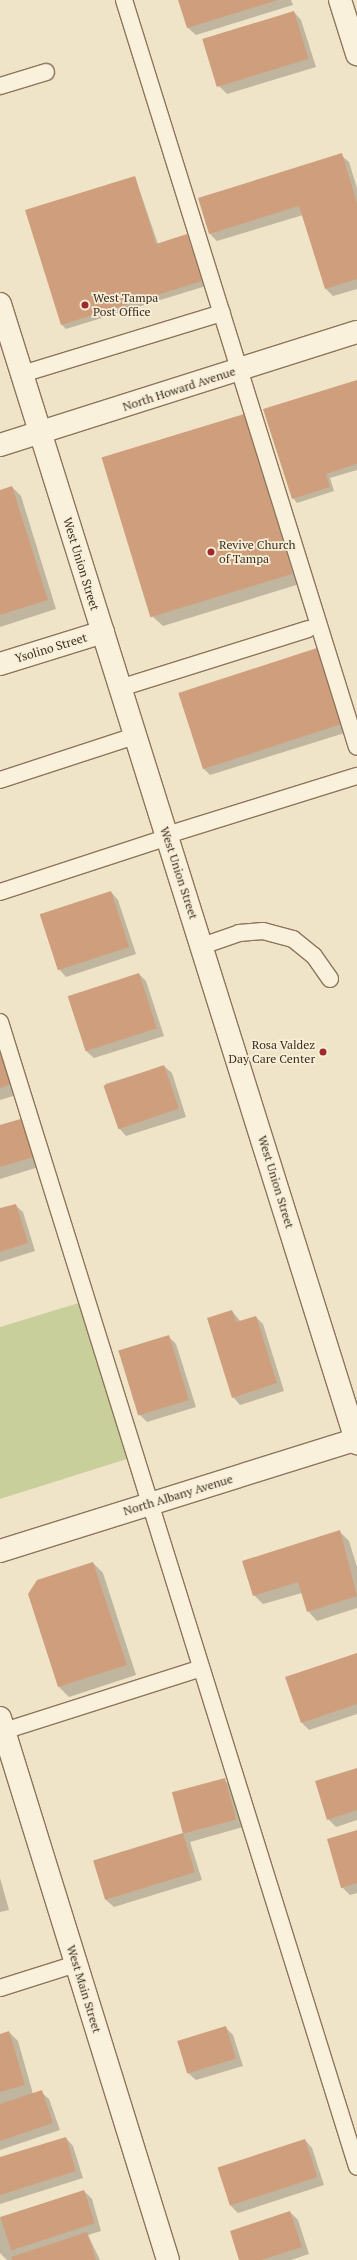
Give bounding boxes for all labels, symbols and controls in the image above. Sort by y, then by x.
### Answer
place label: West Tampa Post Office [93,291,158,319]
marker: West Tampa Post Office [80,300,90,310]
street label: North Howard Avenue [121,364,237,414]
street label: West Union Street [60,516,102,612]
place label: Revive Church of Tampa [219,538,296,566]
marker: Revive Church of Tampa [206,547,216,557]
street label: Ysolino Street [13,630,89,666]
street label: West Union Street [157,825,201,921]
place label: Rosa Valdez Day Care Center [228,1038,315,1066]
marker: Rosa Valdez Day Care Center [318,1047,328,1057]
street label: West Union Street [255,1134,297,1230]
street label: North Albany Avenue [121,1471,235,1519]
street label: West Main Street [64,1943,104,2035]

